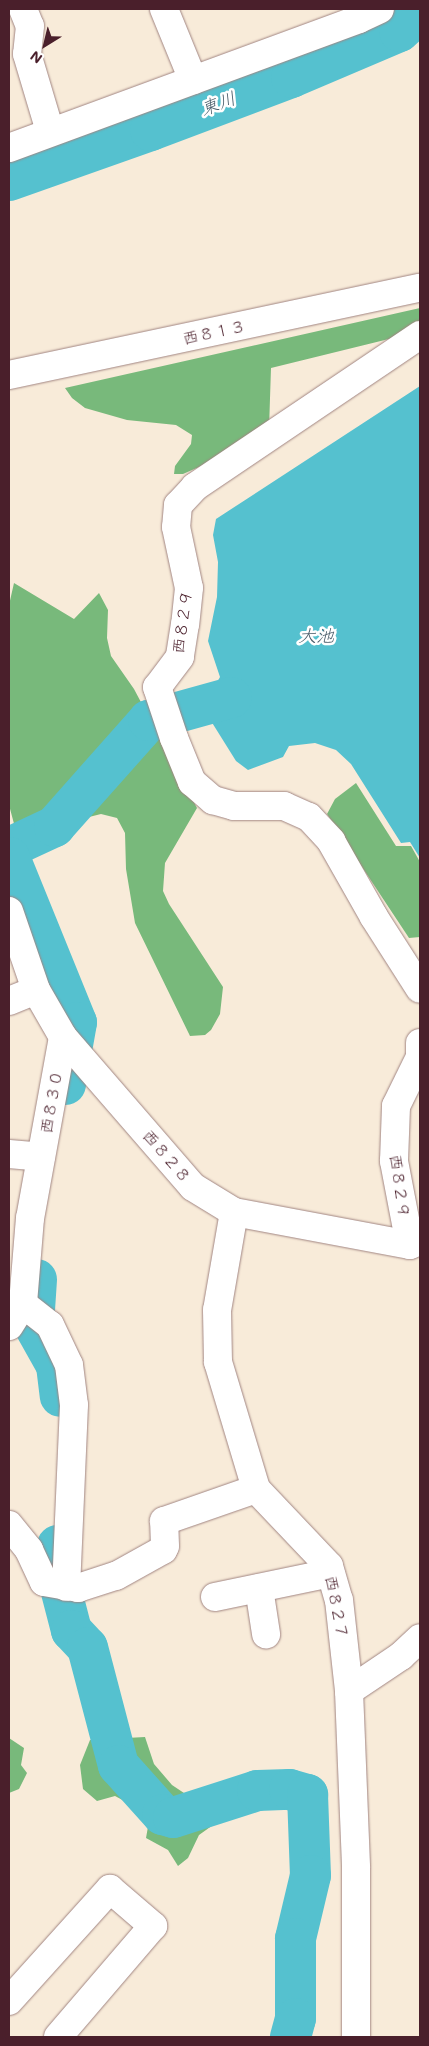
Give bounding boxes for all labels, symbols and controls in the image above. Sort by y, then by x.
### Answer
north arrow [20,20,70,70]
text: N [26,47,46,68]
water label: 東川 [197,87,239,119]
street label: 西８１３ [181,316,247,348]
street label: 西８２９ [168,589,196,655]
water label: 大池 [298,624,334,646]
street label: 西８３０ [36,1069,66,1135]
street label: 西８２８ [139,1126,195,1186]
street label: 西８２９ [386,1153,414,1219]
street label: 西８２７ [321,1574,353,1640]

